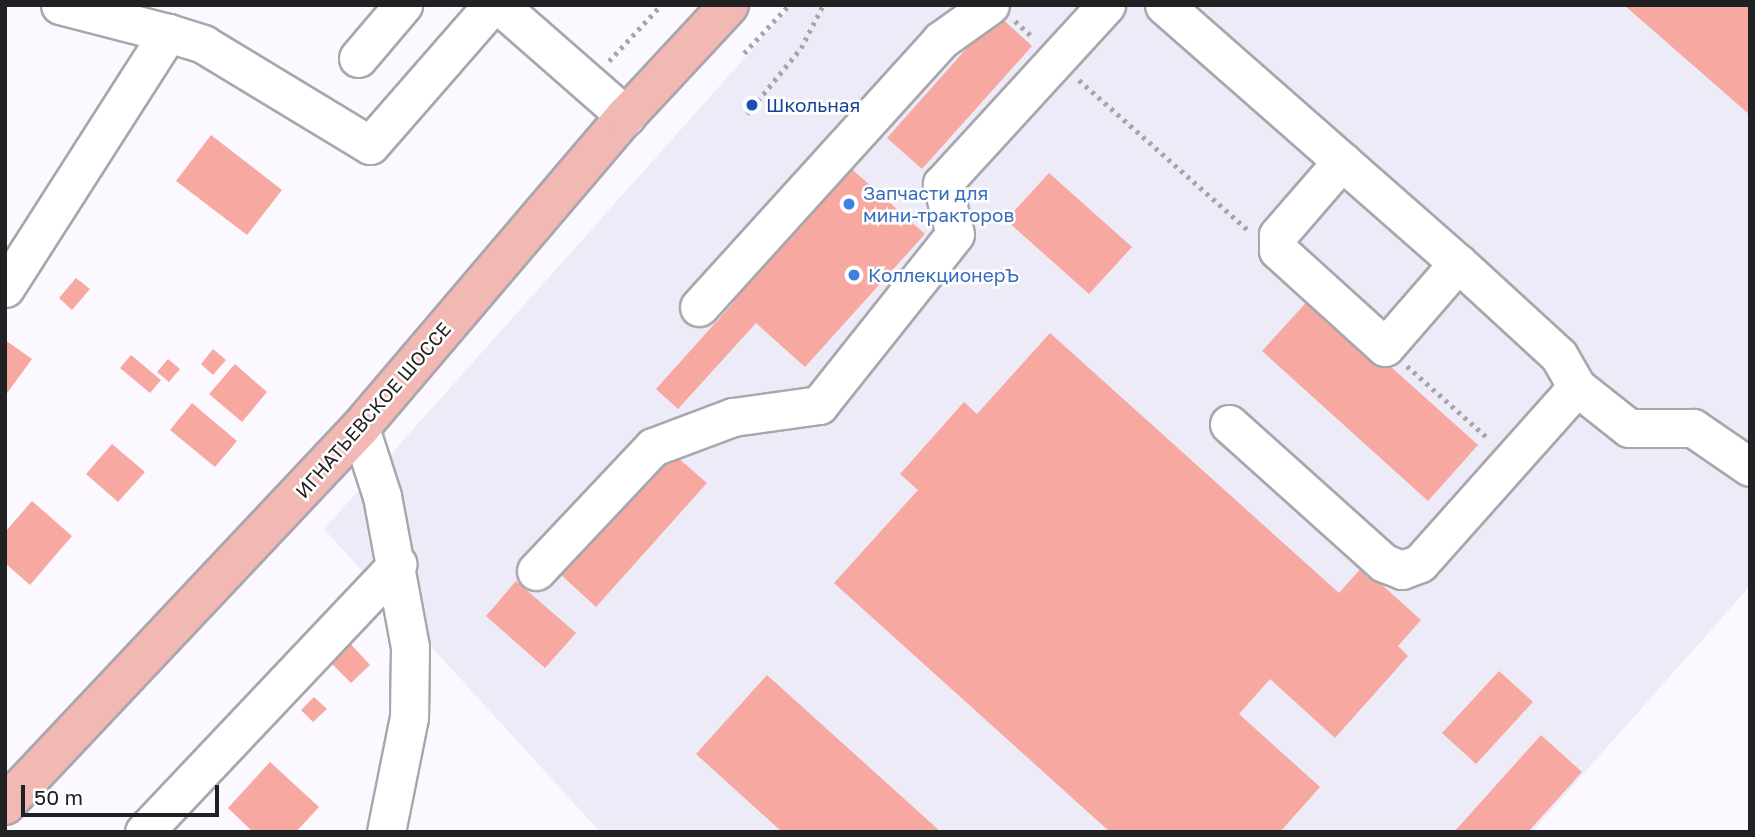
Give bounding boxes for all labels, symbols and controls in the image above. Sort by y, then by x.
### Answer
place label: Школьная [766,94,860,116]
marker: Школьная [744,97,760,113]
place label: Запчасти для мини-тракторов [863,182,1014,226]
marker: Запчасти для мини-тракторов [841,196,857,212]
place label: КоллекционерЪ [868,264,1019,286]
marker: КоллекционерЪ [846,267,862,283]
street label: ИГНАТЬЕВСКОЕ ШОССЕ [291,318,455,502]
scale bar [24,770,222,814]
text: 50 m [34,784,83,810]

